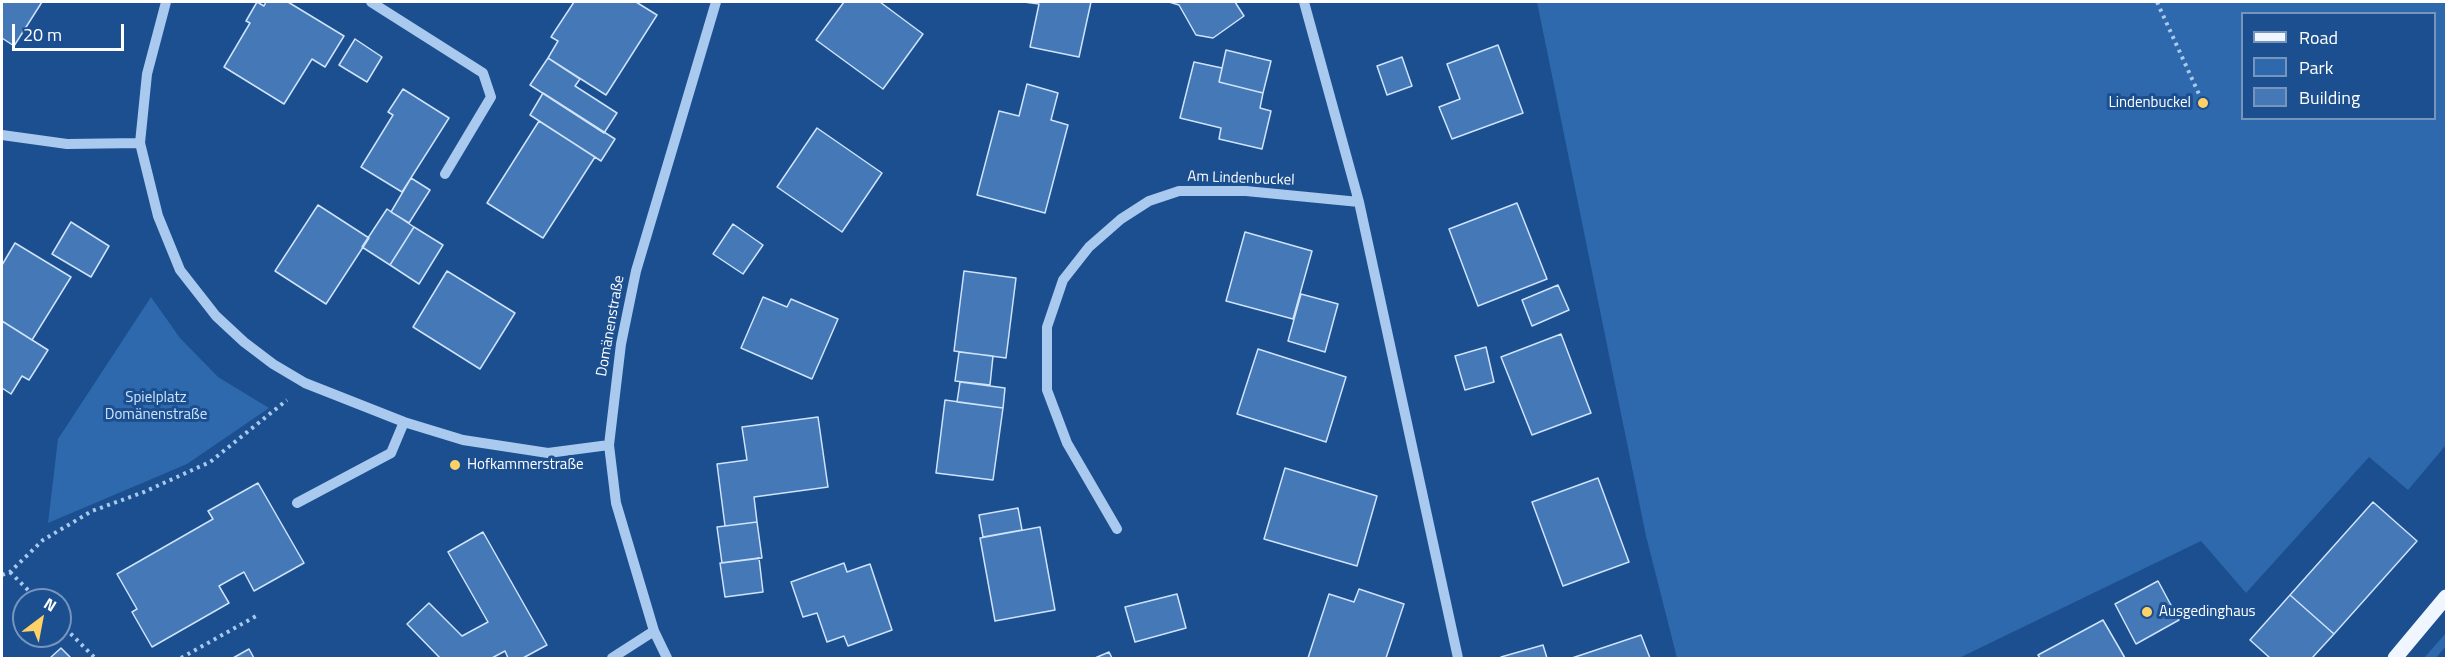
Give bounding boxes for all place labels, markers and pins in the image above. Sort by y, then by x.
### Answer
place label: Lindenbuckel [2108,94,2191,112]
marker: Lindenbuckel [2196,96,2210,110]
place label: Hofkammerstraße [467,456,584,474]
marker: Hofkammerstraße [448,458,462,472]
place label: Ausgedinghaus [2159,603,2256,621]
marker: Ausgedinghaus [2140,605,2154,619]

